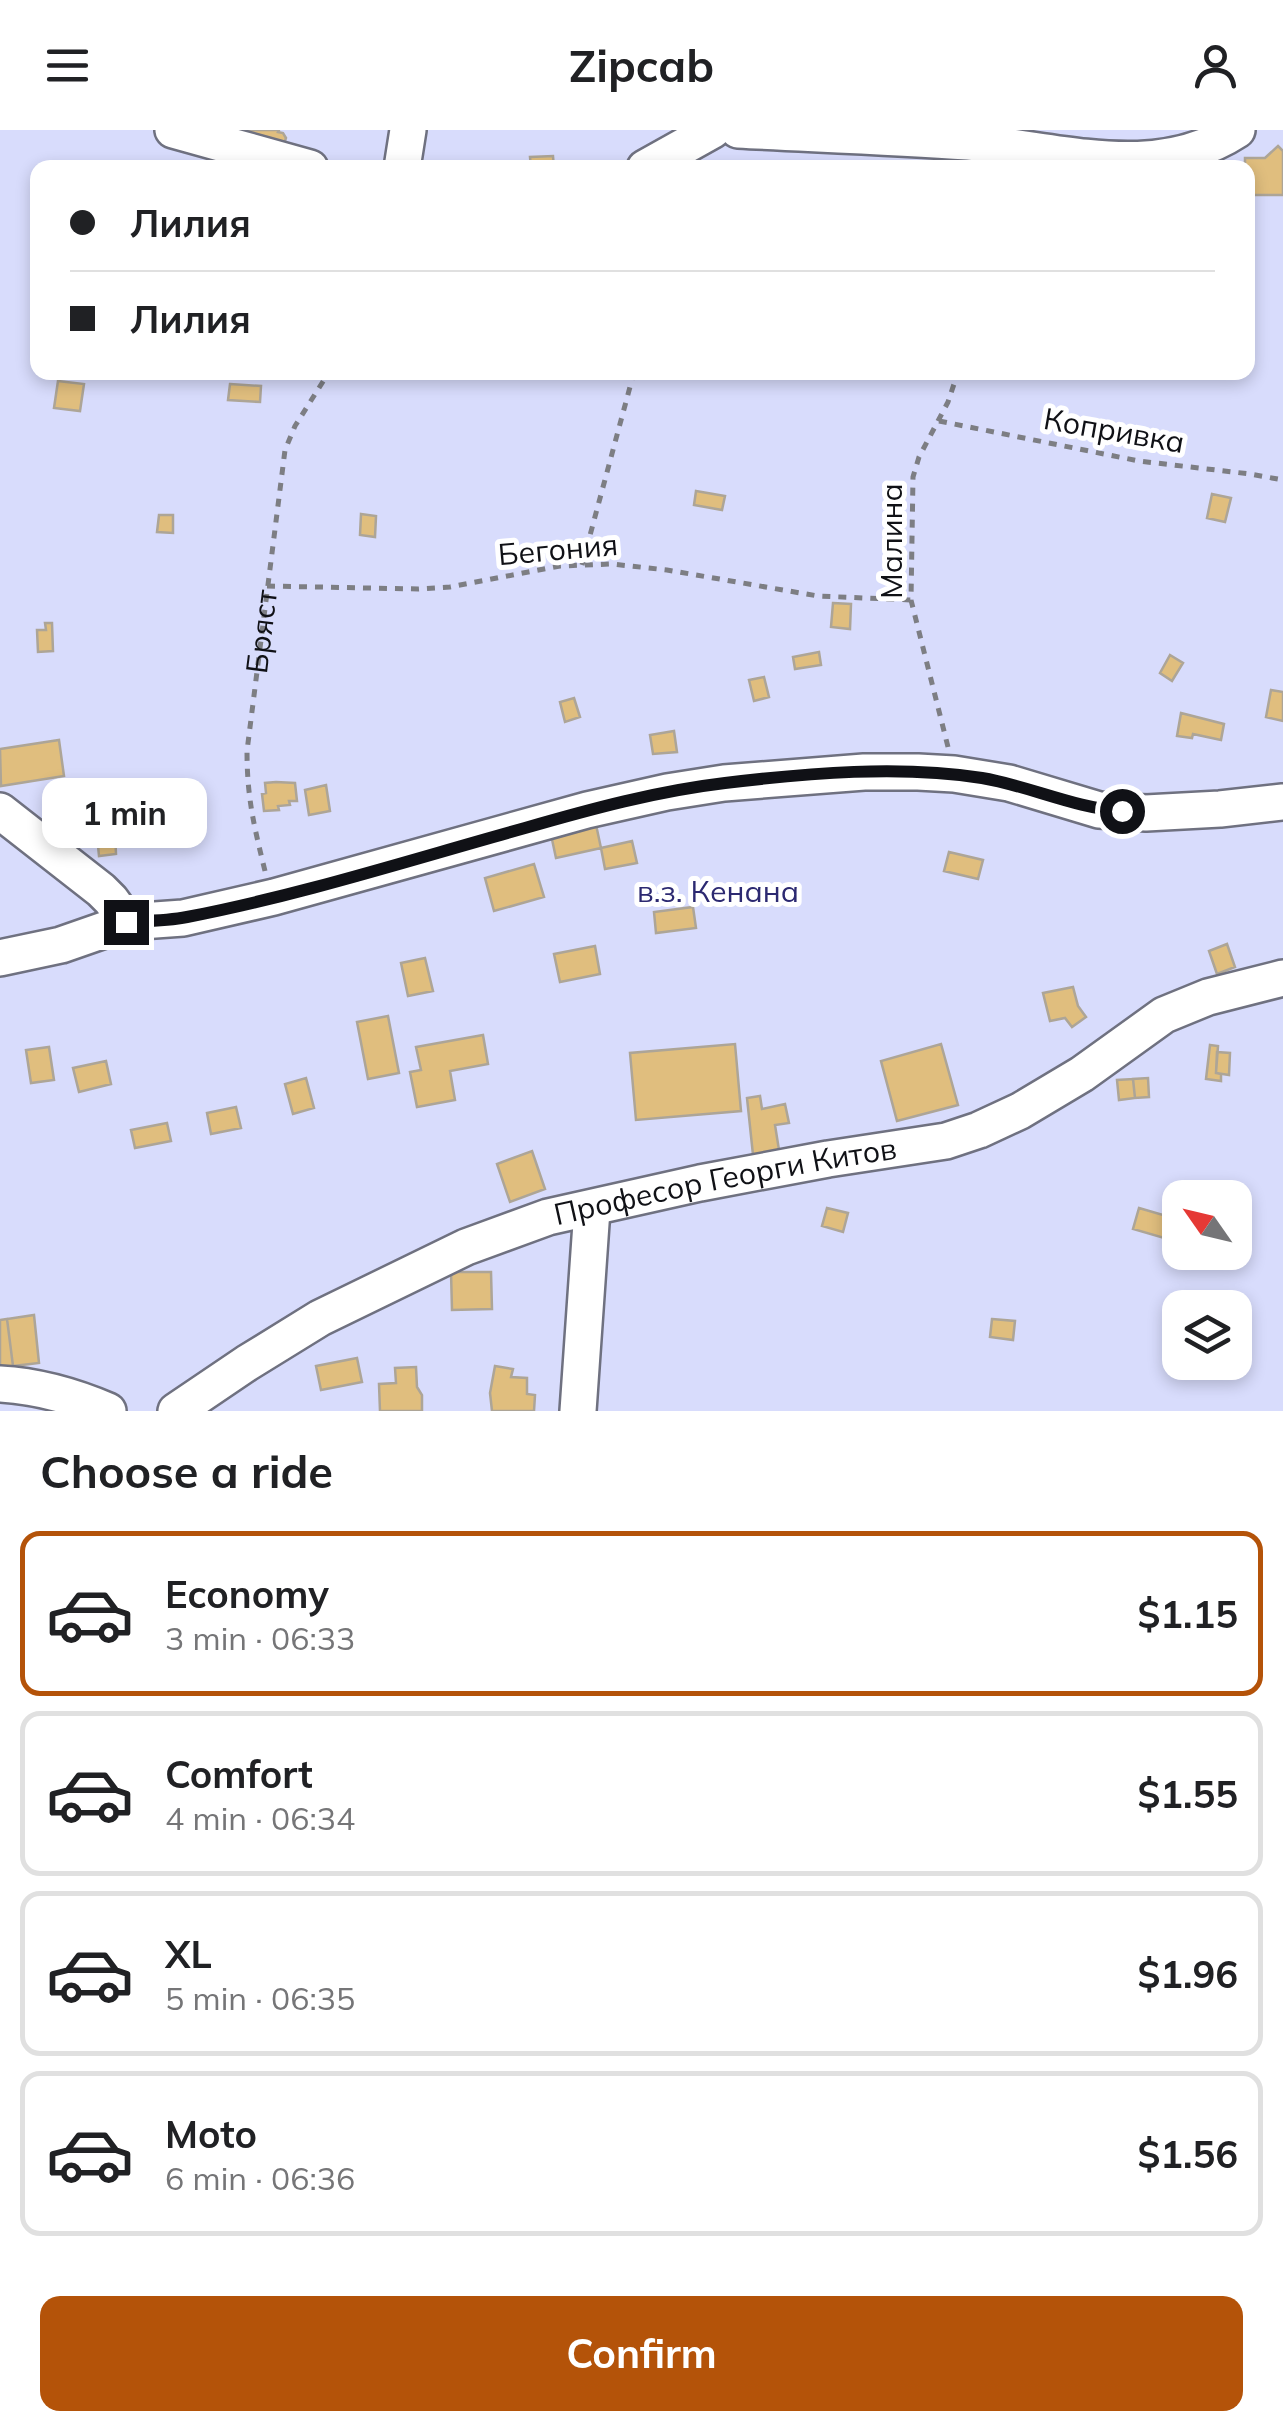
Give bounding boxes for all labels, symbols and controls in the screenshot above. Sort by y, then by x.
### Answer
text: Zipcab [569,37,714,93]
icon: menu [40,38,95,93]
icon: person [1188,38,1243,93]
text: Лилия [130,199,251,247]
text: Лилия [130,295,251,343]
street label: Копривка [1041,399,1187,461]
street label: Малина [872,483,910,599]
street label: Бегония [496,525,619,573]
street label: Бряст [237,587,285,676]
callout: 1 min [44,777,208,847]
route start [1100,789,1145,834]
text: 1 min [82,793,167,833]
park label: в.з. Кенана [637,872,799,910]
route end [104,900,149,945]
street label: Професор Георги Китов [550,1129,899,1233]
north arrow [1162,1180,1252,1270]
map controls [1162,1180,1252,1380]
button: layers [1162,1290,1252,1380]
text: Choose a ride [40,1443,333,1499]
icon: car [45,1569,135,1659]
text: Economy [165,1570,329,1618]
text: $1.15 [1137,1590,1238,1638]
text: 3 min · 06:33 [165,1618,355,1658]
icon: car [45,1749,135,1839]
text: Comfort [165,1750,313,1798]
text: $1.55 [1137,1770,1238,1818]
text: 4 min · 06:34 [165,1798,355,1838]
icon: car [45,1929,135,2019]
text: XL [165,1930,212,1978]
text: $1.96 [1137,1950,1238,1998]
text: 5 min · 06:35 [165,1978,355,2018]
icon: car [45,2109,135,2199]
text: Moto [165,2110,257,2158]
text: $1.56 [1137,2130,1238,2178]
text: 6 min · 06:36 [165,2158,355,2198]
button: Confirm [40,2296,1243,2411]

